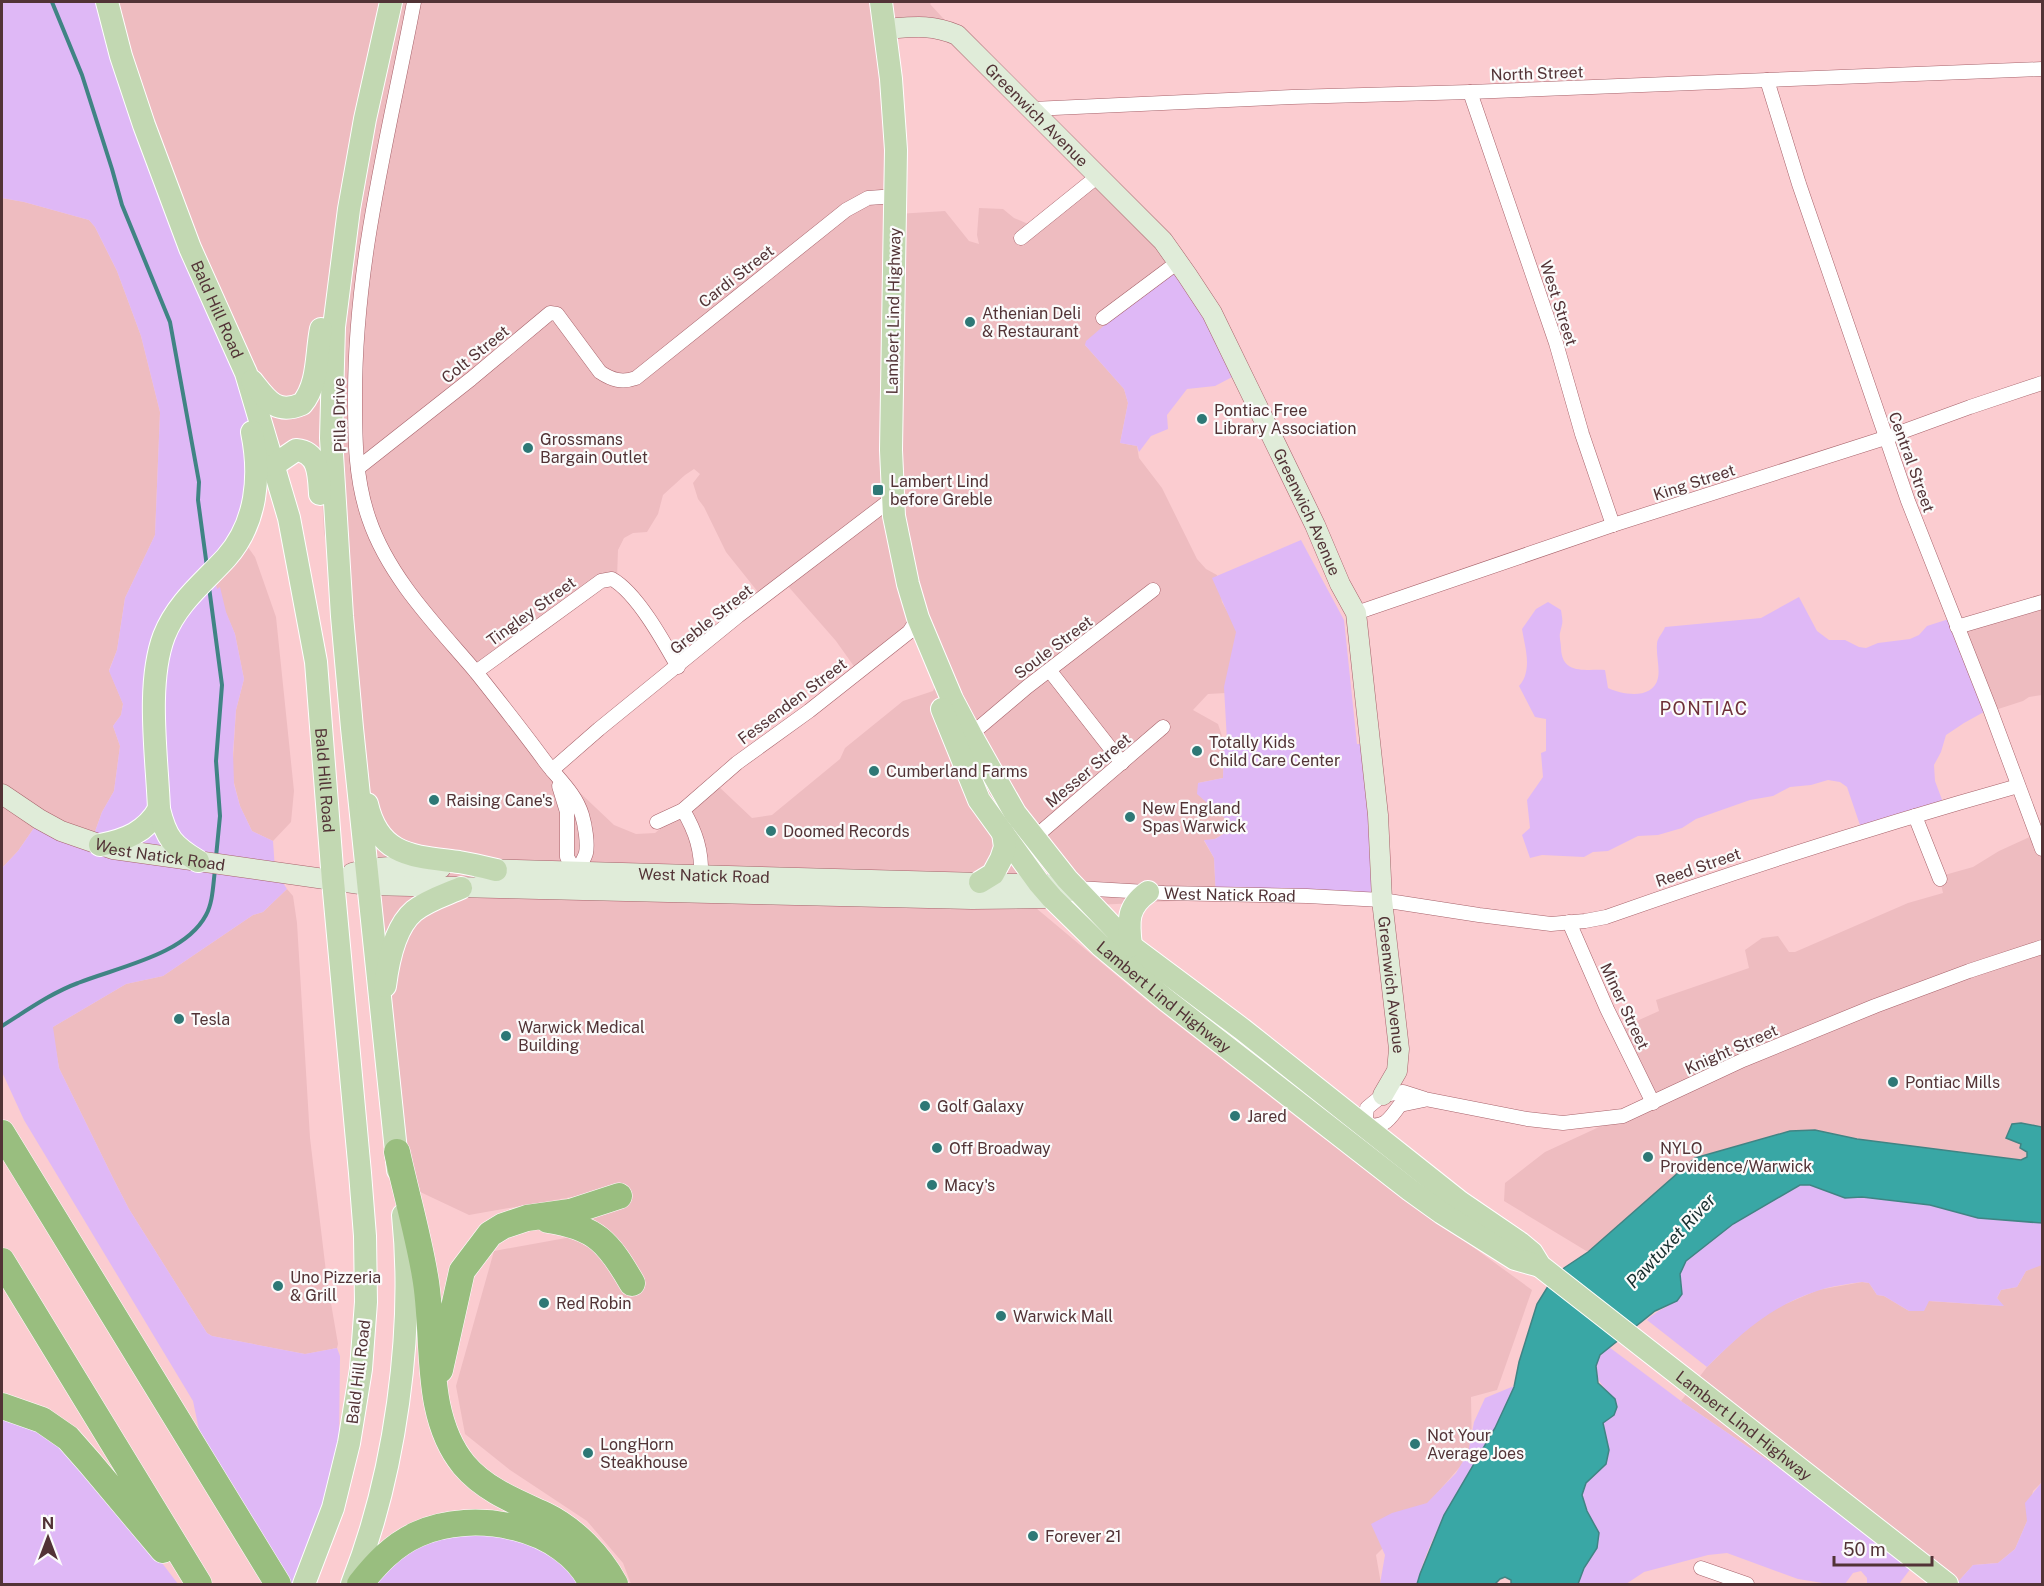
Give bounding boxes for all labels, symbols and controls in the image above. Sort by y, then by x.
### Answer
street label: Greenwich Avenue [981,60,1092,171]
street label: North Street [1490,62,1584,85]
street label: Lambert Lind Highway [883,227,904,395]
street label: Cardi Street [695,241,778,312]
street label: Bald Hill Road [187,258,247,361]
street label: West Street [1536,258,1581,348]
place label: Athenian Deli & Restaurant [982,304,1081,341]
marker: Athenian Deli & Restaurant [963,315,977,329]
street label: Colt Street [438,321,513,387]
street label: Pilla Drive [329,378,350,452]
place label: Pontiac Free Library Association [1214,401,1356,438]
street label: Central Street [1885,409,1938,515]
marker: Pontiac Free Library Association [1195,412,1209,426]
place label: Grossmans Bargain Outlet [540,430,648,467]
marker: Grossmans Bargain Outlet [521,441,535,455]
street label: Greenwich Avenue [1269,445,1344,578]
street label: King Street [1651,460,1737,505]
place label: Lambert Lind before Greble [890,472,993,509]
marker: Lambert Lind before Greble [871,483,885,497]
street label: Tingley Street [483,573,579,650]
street label: Greble Street [666,580,756,658]
street label: Soule Street [1010,612,1096,683]
street label: Fessenden Street [734,654,850,748]
district label: PONTIAC [1659,698,1749,719]
street label: Bald Hill Road [311,727,338,833]
street label: Messer Street [1042,729,1135,811]
place label: Totally Kids Child Care Center [1209,733,1340,770]
marker: Totally Kids Child Care Center [1190,744,1204,758]
place label: Cumberland Farms [886,762,1028,781]
marker: Cumberland Farms [867,764,881,778]
place label: Raising Cane's [446,791,553,810]
marker: Raising Cane's [427,793,441,807]
place label: New England Spas Warwick [1142,799,1246,836]
marker: New England Spas Warwick [1123,810,1137,824]
place label: Doomed Records [783,822,910,841]
marker: Doomed Records [764,824,778,838]
street label: West Natick Road [92,834,226,875]
street label: Reed Street [1653,844,1743,891]
street label: West Natick Road [638,864,770,887]
street label: West Natick Road [1164,884,1296,906]
street label: Greenwich Avenue [1374,915,1408,1054]
street label: Lambert Lind Highway [1093,937,1235,1057]
street label: Miner Street [1596,960,1653,1053]
place label: Tesla [191,1010,230,1029]
marker: Tesla [172,1012,186,1026]
place label: Warwick Medical Building [518,1018,645,1055]
street label: Knight Street [1682,1020,1781,1078]
marker: Warwick Medical Building [499,1029,513,1043]
place label: Pontiac Mills [1905,1073,2000,1092]
marker: Pontiac Mills [1886,1075,1900,1089]
place label: Golf Galaxy [937,1097,1025,1116]
marker: Golf Galaxy [918,1099,932,1113]
place label: Jared [1247,1107,1287,1126]
marker: Jared [1228,1109,1242,1123]
place label: Off Broadway [949,1139,1051,1158]
place label: NYLO Providence/Warwick [1660,1139,1812,1176]
marker: Off Broadway [930,1141,944,1155]
marker: NYLO Providence/Warwick [1641,1150,1655,1164]
place label: Macy's [944,1176,995,1195]
marker: Macy's [925,1178,939,1192]
water label: Pawtuxet River [1622,1189,1720,1292]
place label: Uno Pizzeria & Grill [290,1268,381,1305]
marker: Uno Pizzeria & Grill [271,1279,285,1293]
place label: Red Robin [556,1294,632,1313]
marker: Red Robin [537,1296,551,1310]
place label: Warwick Mall [1013,1307,1113,1326]
marker: Warwick Mall [994,1309,1008,1323]
street label: Bald Hill Road [343,1319,374,1425]
street label: Lambert Lind Highway [1672,1367,1816,1485]
place label: Not Your Average Joes [1427,1426,1524,1463]
place label: LongHorn Steakhouse [600,1435,688,1472]
marker: Not Your Average Joes [1408,1437,1422,1451]
marker: LongHorn Steakhouse [581,1446,595,1460]
north arrow [18,1508,78,1568]
text: N [42,1514,54,1533]
place label: Forever 21 [1045,1527,1122,1546]
marker: Forever 21 [1026,1529,1040,1543]
scale bar [1834,1529,1932,1567]
text: 50 m [1843,1539,1886,1560]

